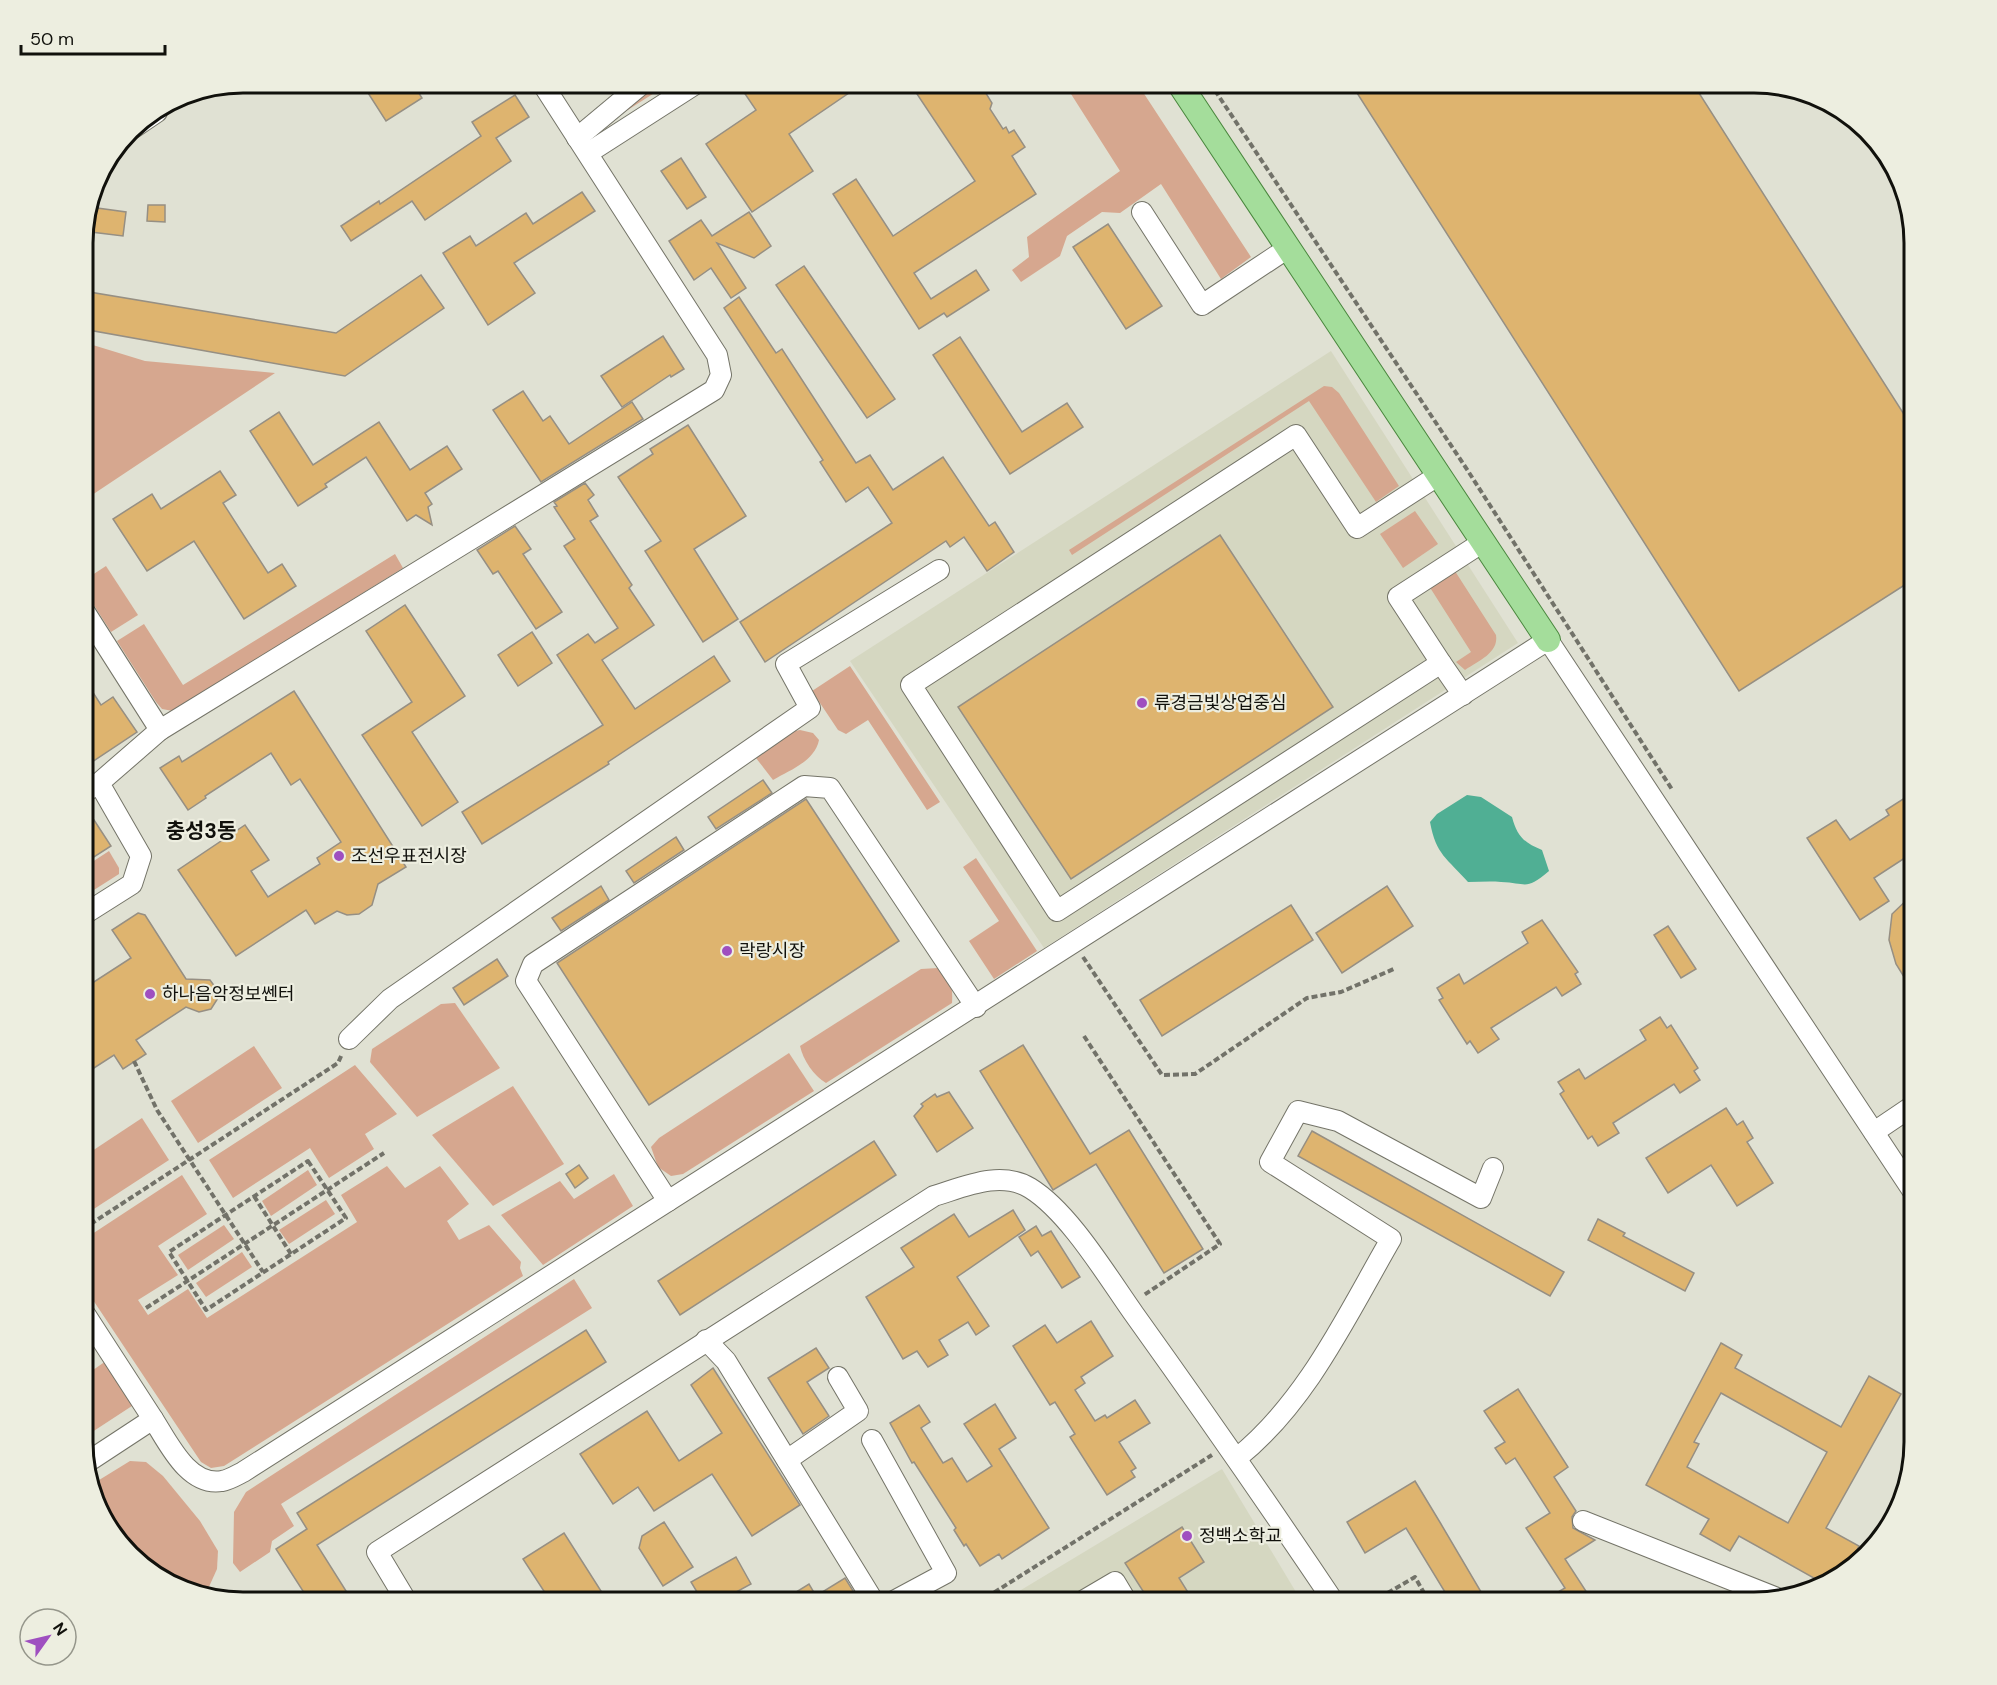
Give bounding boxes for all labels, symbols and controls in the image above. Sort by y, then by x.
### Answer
scale bar [21,18,165,56]
text: 50 m [30,27,74,51]
place label: 류경금빛상업중심 [1154,691,1286,715]
marker: 류경금빛상업중심 [1135,696,1149,710]
district label: 충성3동 [166,817,236,845]
place label: 조선우표전시장 [351,844,467,868]
marker: 조선우표전시장 [332,849,346,863]
place label: 락랑시장 [739,939,805,963]
marker: 락랑시장 [720,944,734,958]
place label: 하나음악정보쎈터 [162,982,294,1006]
marker: 하나음악정보쎈터 [143,987,157,1001]
place label: 정백소학교 [1199,1524,1282,1548]
marker: 정백소학교 [1180,1529,1194,1543]
north arrow [18,1607,78,1667]
text: N [48,1618,72,1640]

